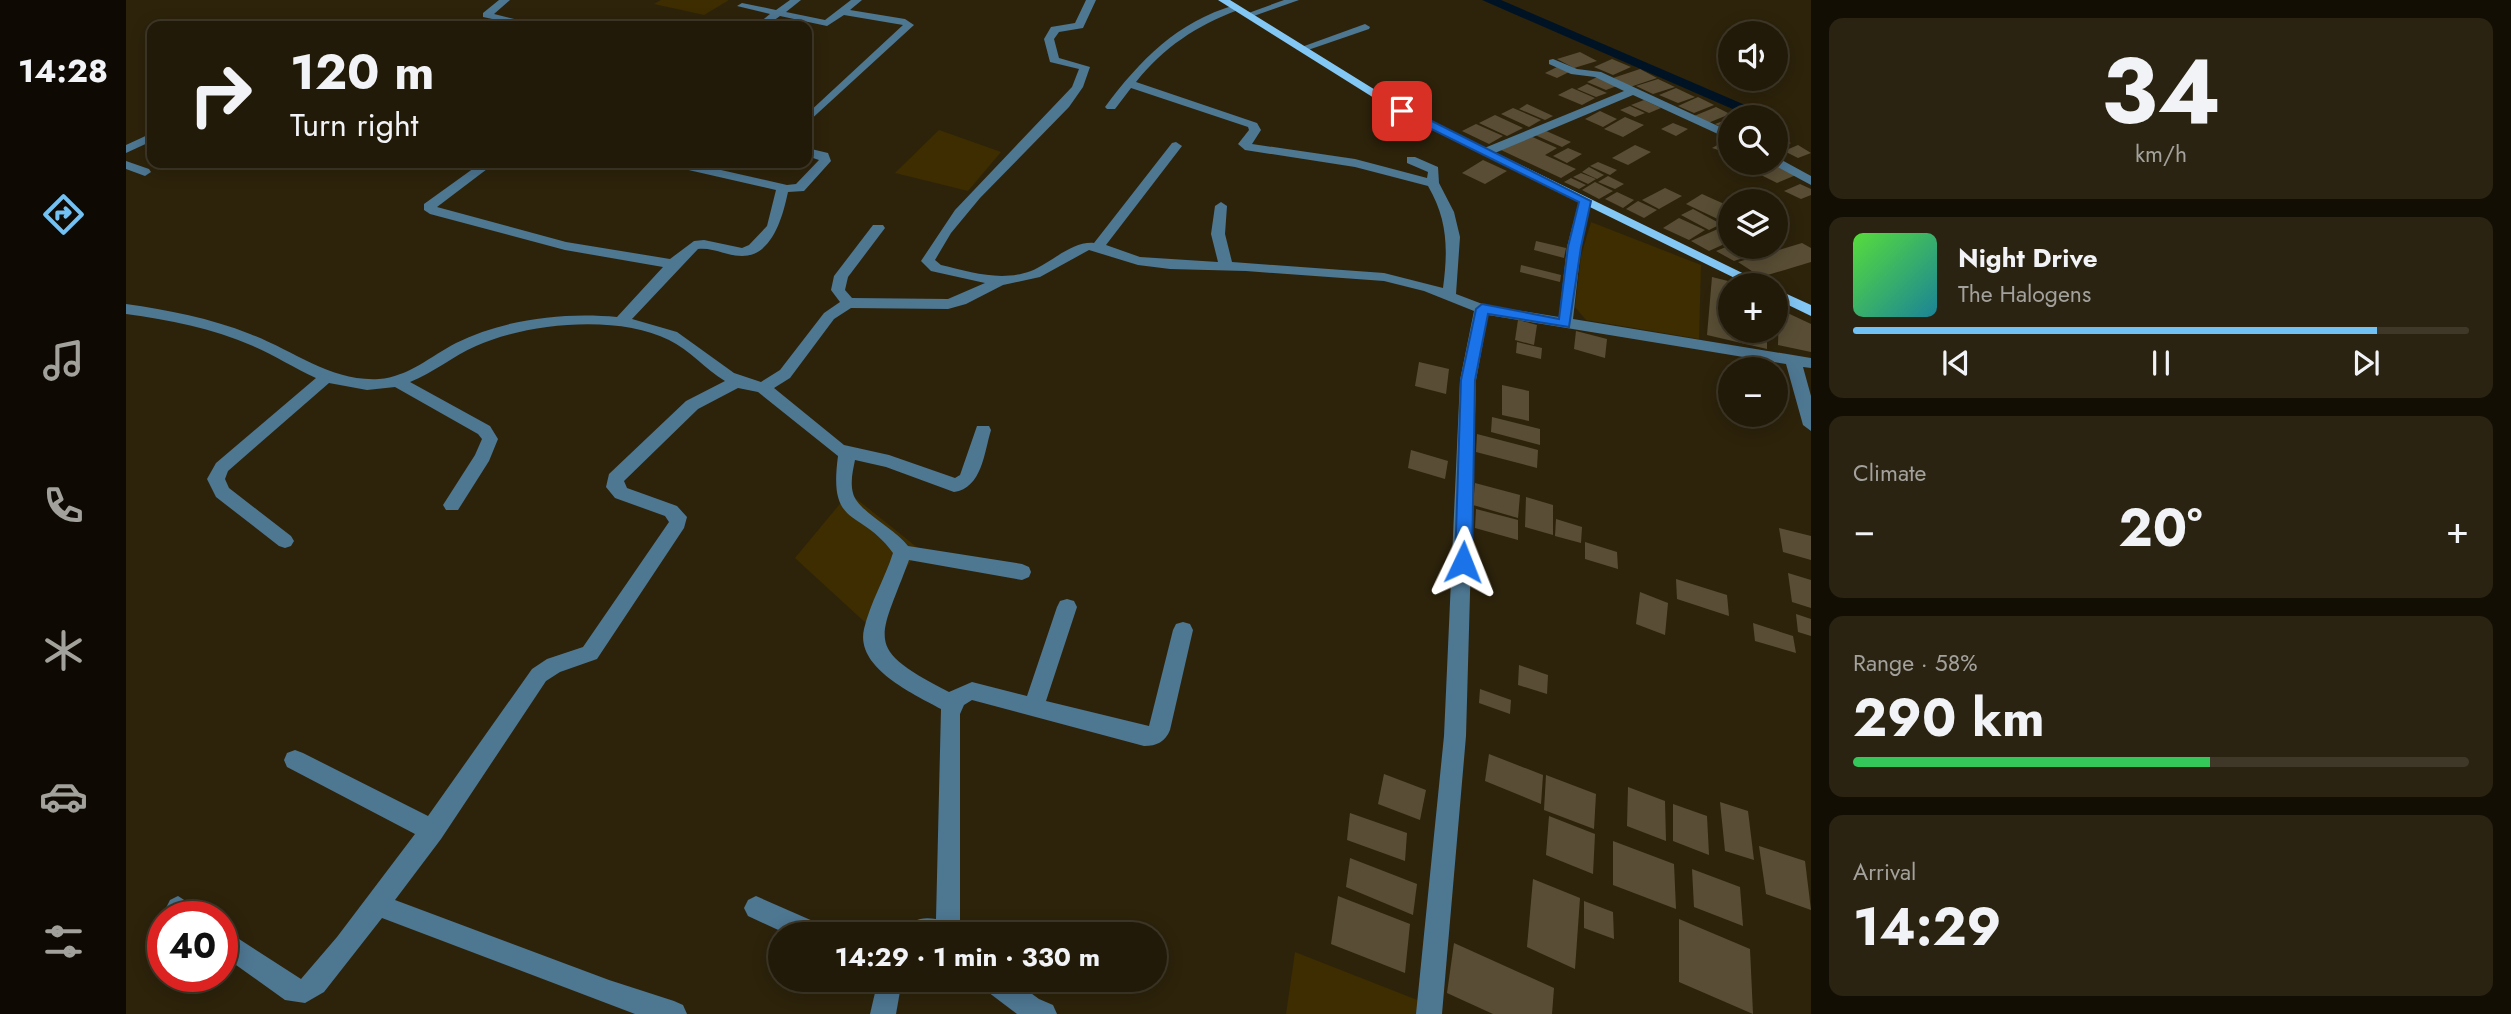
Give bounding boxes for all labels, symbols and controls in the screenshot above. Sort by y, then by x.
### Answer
map controls [1718,21,1788,427]
button: sound [1718,21,1788,91]
text: 34 [2101,26,2221,157]
text: 120 m [290,37,434,107]
text: 14:28 [18,48,108,94]
icon: right [175,49,266,140]
pin [1372,81,1432,141]
icon: arrive [1383,92,1421,130]
text: Turn right [290,102,419,148]
button: search [1718,105,1788,175]
text: km/h [2135,137,2187,171]
button: layers [1718,189,1788,259]
icon: directions [39,190,88,239]
text: Night Drive [1958,239,2098,277]
button: + [1718,273,1788,343]
text: The Halogens [1958,277,2091,311]
icon: music [39,336,88,385]
icon: previous [1937,344,1975,382]
icon: pause [2142,344,2180,382]
icon: next [2347,344,2385,382]
button: − [1718,357,1788,427]
text: Climate [1853,456,1926,490]
icon: phone [39,481,88,530]
text: 20° [2119,490,2203,566]
text: − [1853,502,1875,557]
text: + [2446,502,2469,557]
position arrow [1426,525,1500,599]
icon: climate [39,626,88,675]
text: Range · 58% [1853,646,1977,680]
text: 290 km [1853,680,2045,756]
icon: car [39,772,88,821]
text: Arrival [1853,855,1916,889]
text: 14:29 [1853,889,2001,965]
speed limit sign: 40 [147,901,238,992]
icon: filters [39,917,88,966]
text: 14:29 · 1 min · 330 m [835,938,1100,976]

